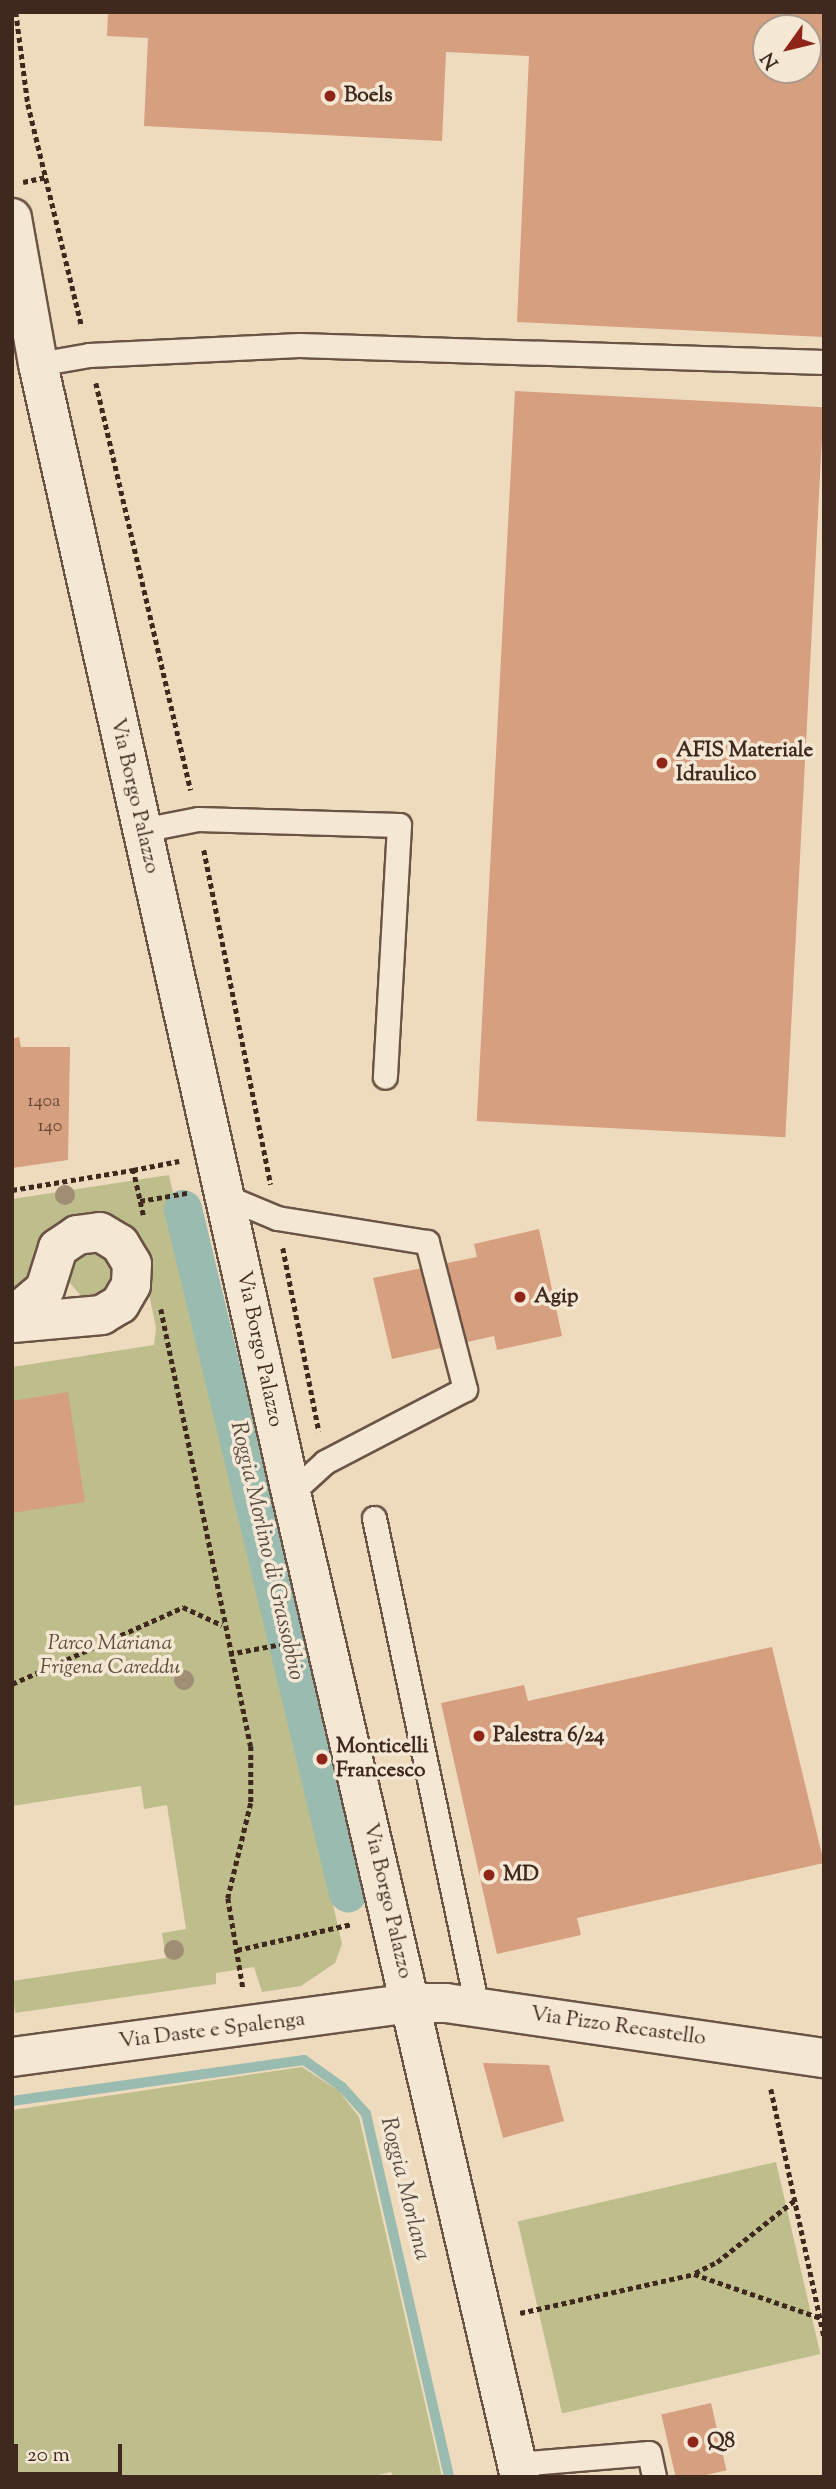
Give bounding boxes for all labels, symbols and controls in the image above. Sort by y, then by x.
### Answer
north arrow [752,14,822,84]
text: N [755,46,786,74]
place label: Boels [344,83,393,109]
marker: Boels [322,88,338,104]
street label: Via Borgo Palazzo [104,716,164,876]
place label: AFIS Materiale Idraulico [676,738,813,788]
marker: AFIS Materiale Idraulico [654,755,670,771]
house number: 140a [28,1091,60,1113]
house number: 140 [38,1116,62,1138]
street label: Via Borgo Palazzo [230,1269,288,1429]
place label: Agip [534,1284,578,1310]
marker: Agip [512,1289,528,1305]
water label: Roggia Morlino di Grassobbio [223,1419,309,1683]
park label: Parco Mariana Frigena Careddu [40,1631,180,1681]
place label: Palestra 6/24 [493,1723,605,1749]
marker: Palestra 6/24 [471,1728,487,1744]
place label: Monticelli Francesco [336,1734,429,1784]
marker: Monticelli Francesco [314,1751,330,1767]
street label: Via Borgo Palazzo [357,1821,417,1981]
place label: MD [503,1862,539,1888]
marker: MD [481,1867,497,1883]
street label: Via Pizzo Recastello [529,2002,707,2052]
street label: Via Daste e Spalenga [117,2007,307,2055]
water label: Roggia Morlana [373,2114,435,2264]
place label: Q8 [707,2429,735,2455]
scale bar [18,2430,126,2474]
marker: Q8 [685,2434,701,2450]
text: 20 m [27,2441,70,2471]

